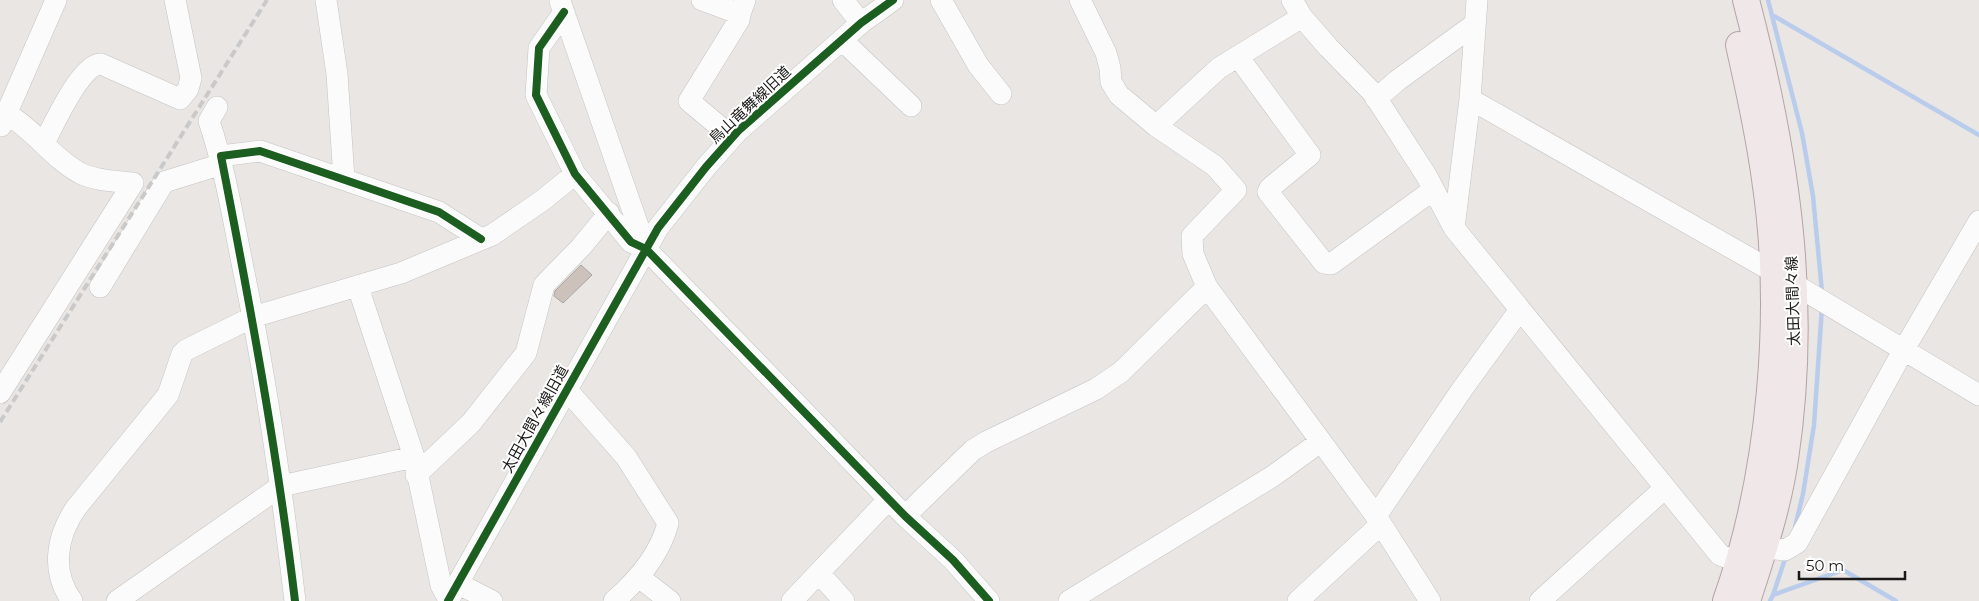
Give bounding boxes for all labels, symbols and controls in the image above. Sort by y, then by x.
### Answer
street label: 鳥山竜舞線旧道 [705,62,795,147]
street label: 太田大間々線 [1781,256,1804,346]
street label: 太田大間々線旧道 [497,362,572,476]
scale bar [1799,548,1905,580]
text: 50 m [1806,556,1844,575]

